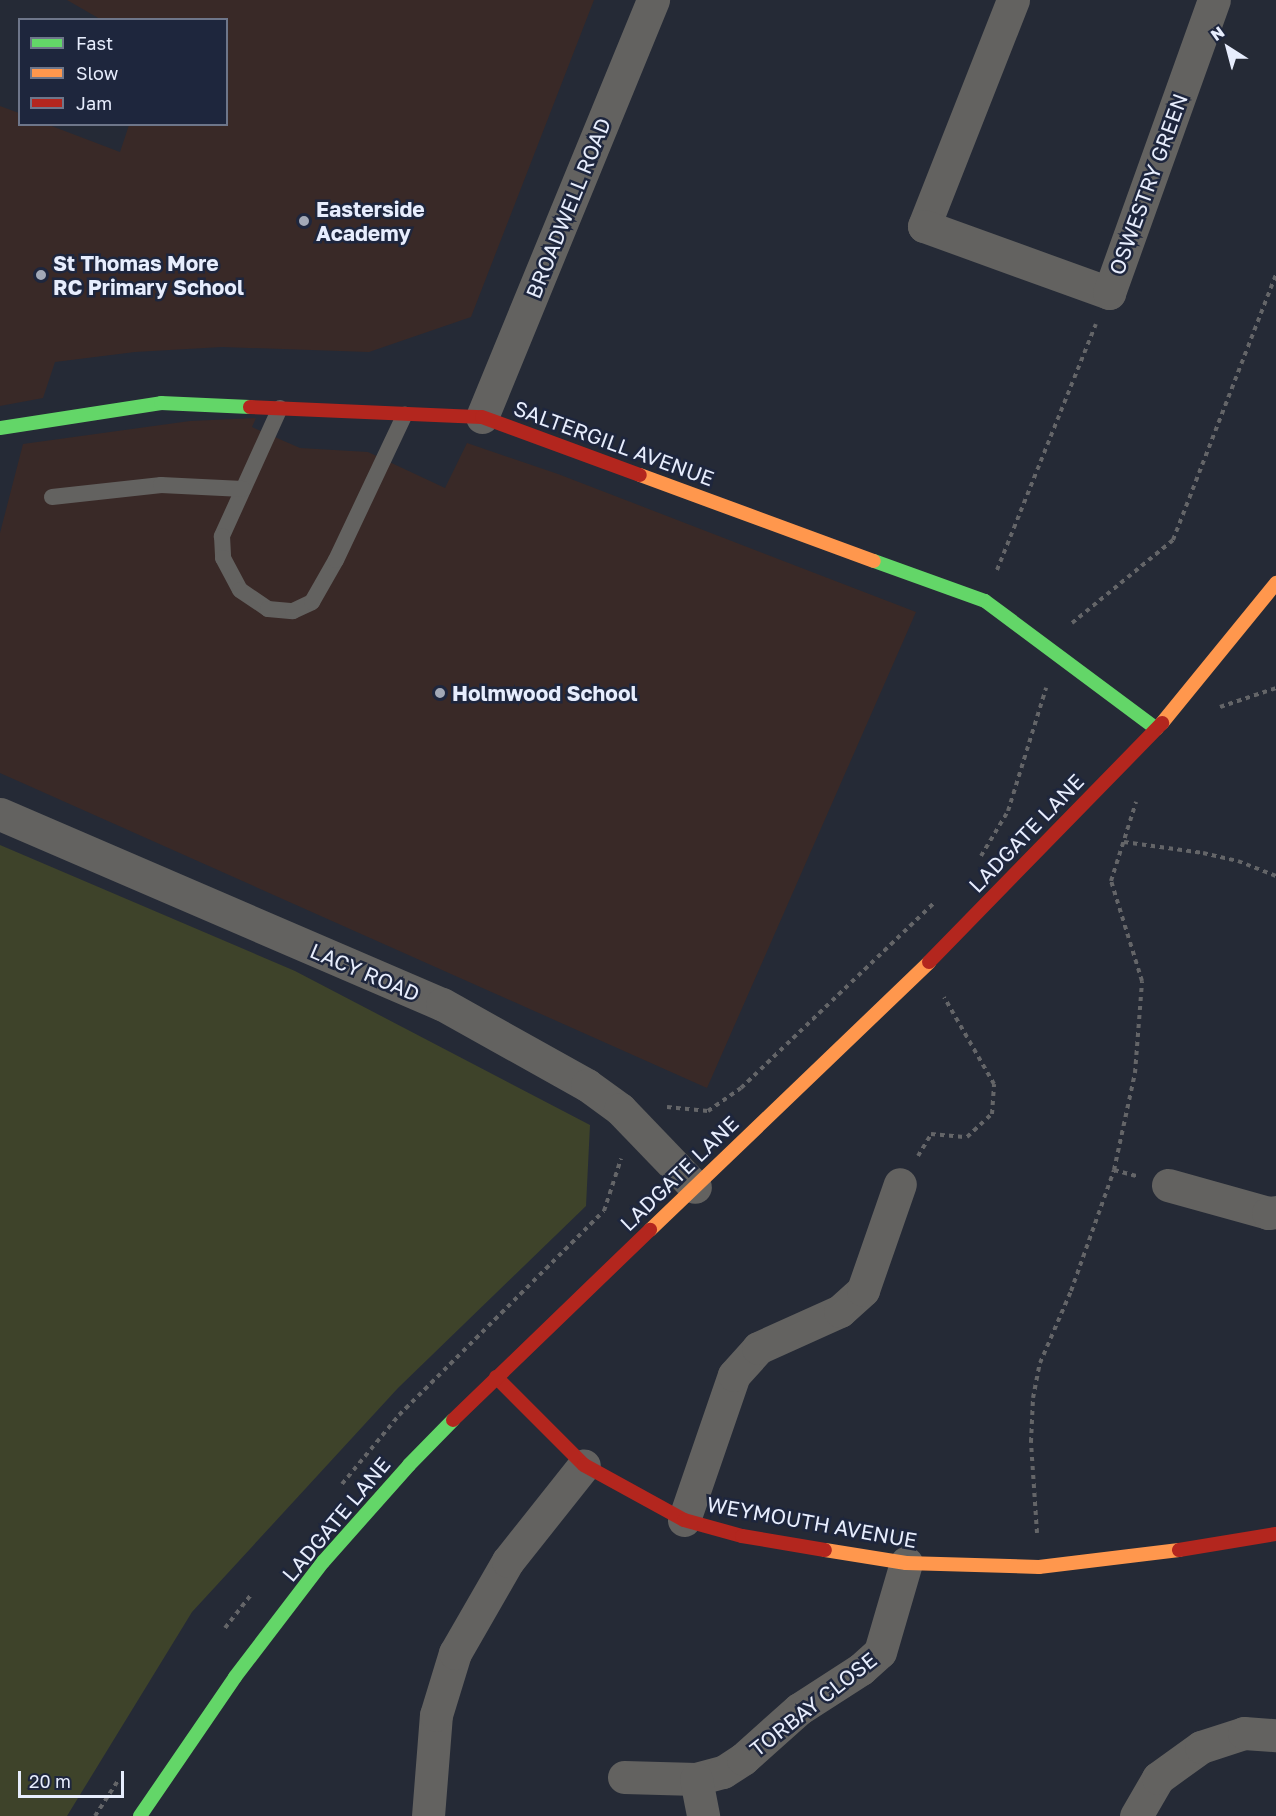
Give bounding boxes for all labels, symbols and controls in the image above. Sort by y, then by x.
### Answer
legend [18,18,228,126]
north arrow [1198,18,1258,78]
text: N [1207,22,1228,45]
text: Fast [76,32,113,54]
text: Slow [76,62,118,84]
street label: OSWESTRY GREEN [1103,90,1193,278]
text: Jam [76,92,112,114]
street label: BROADWELL ROAD [520,114,616,302]
place label: Easterside Academy [316,196,425,246]
marker: Easterside Academy [297,214,311,228]
place label: St Thomas More RC Primary School [53,250,244,300]
marker: St Thomas More RC Primary School [34,268,48,282]
street label: SALTERGILL AVENUE [510,395,718,491]
place label: Holmwood School [452,680,638,706]
marker: Holmwood School [433,686,447,700]
street label: LADGATE LANE [963,769,1089,897]
street label: LACY ROAD [306,938,424,1006]
street label: LADGATE LANE [615,1110,743,1236]
street label: LADGATE LANE [277,1452,395,1586]
street label: WEYMOUTH AVENUE [705,1491,919,1553]
street label: TORBAY CLOSE [745,1647,881,1761]
scale bar [21,1759,128,1797]
text: 20 m [29,1770,71,1792]

